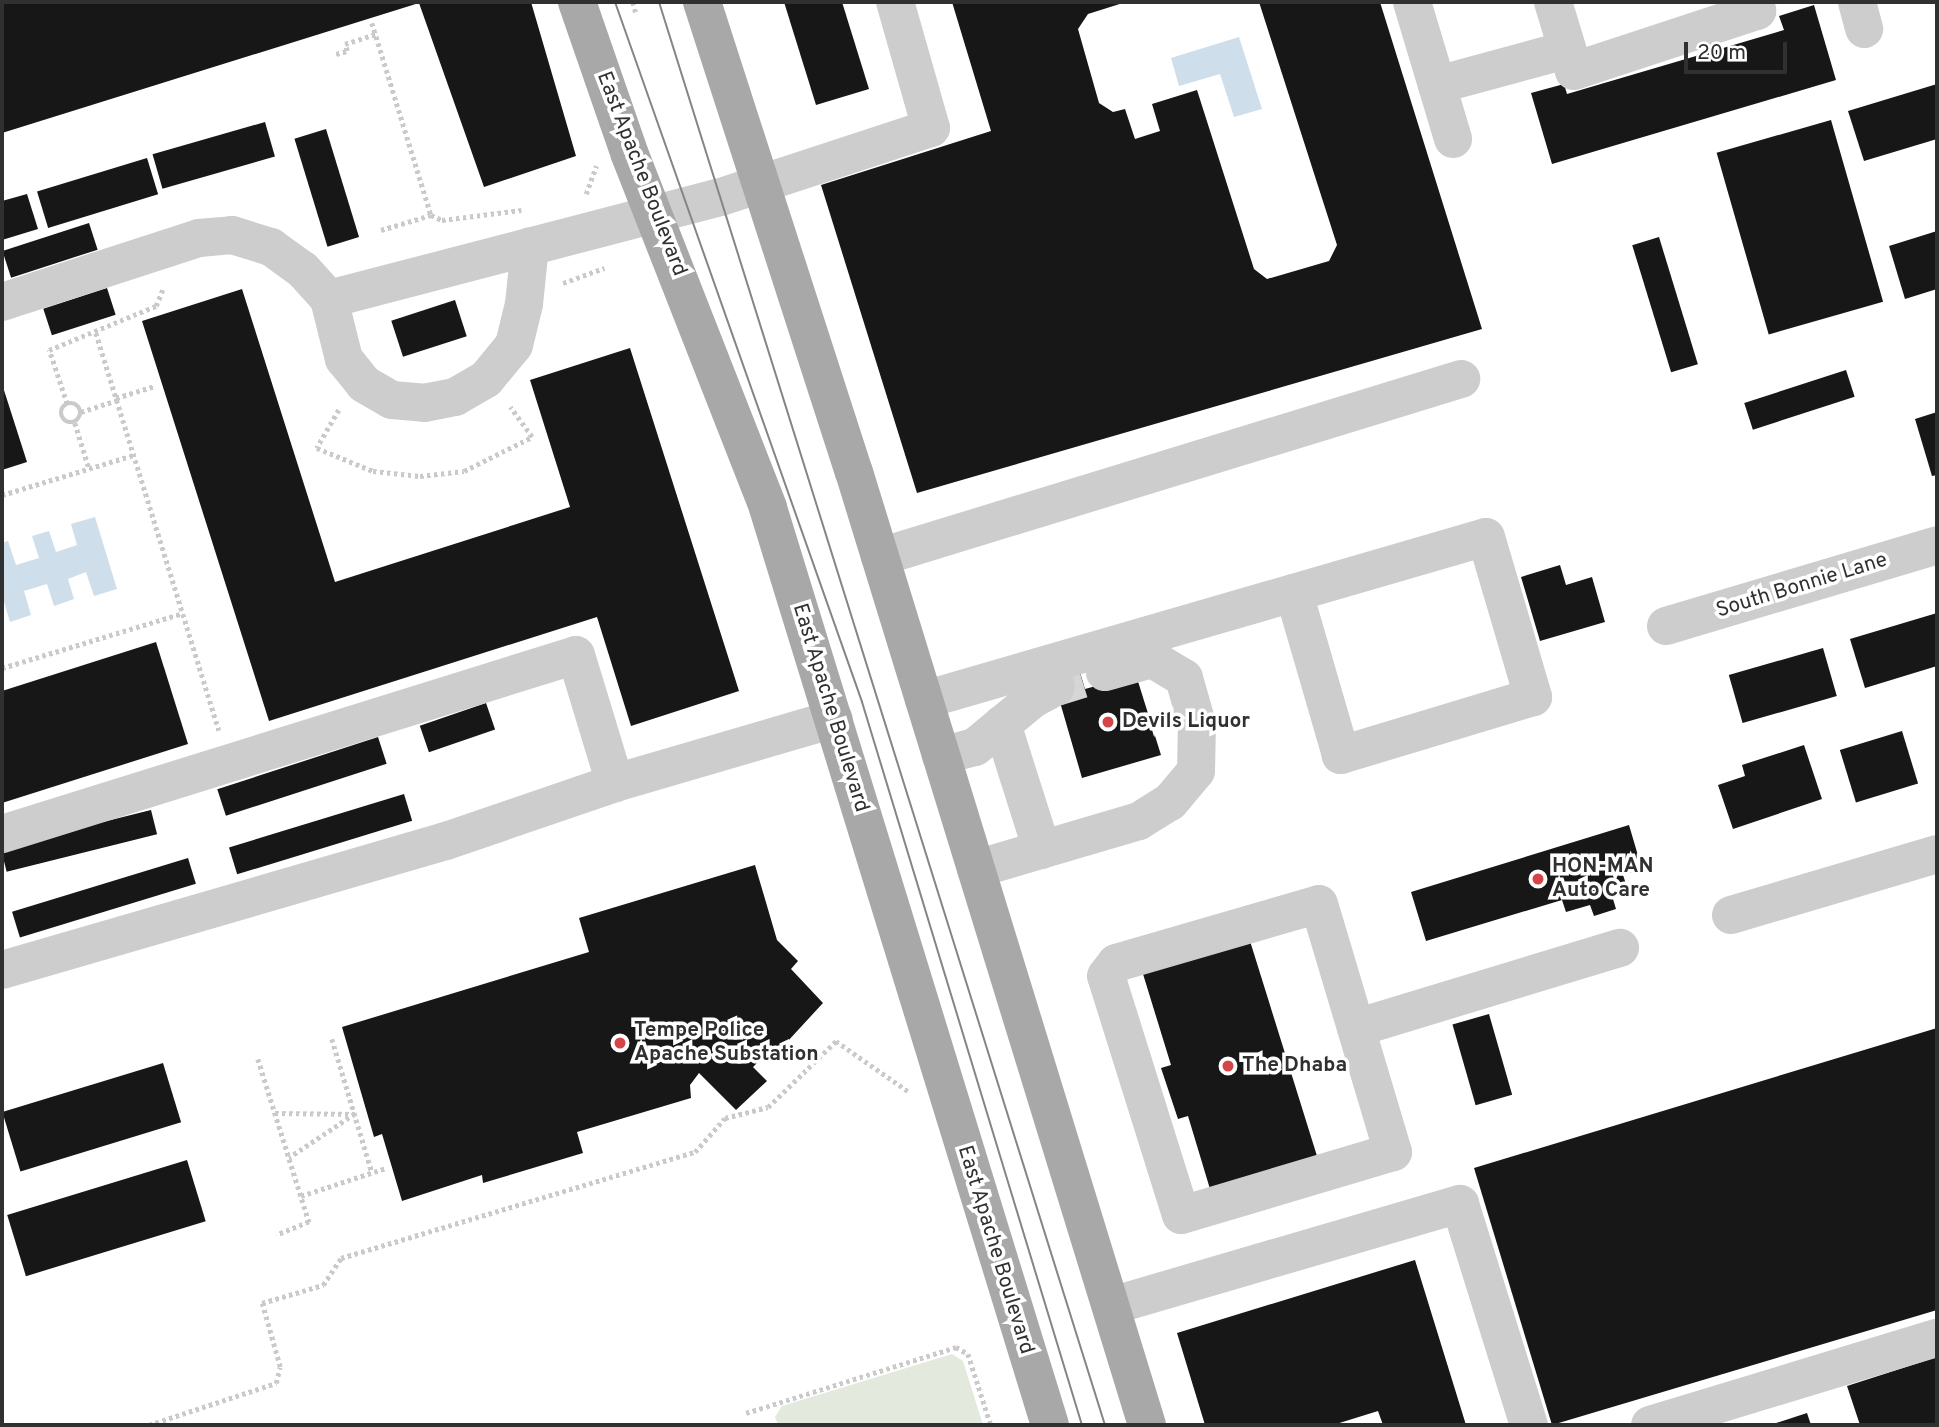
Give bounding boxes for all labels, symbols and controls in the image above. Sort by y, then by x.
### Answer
scale bar [1687,28,1790,72]
text: 20 m [1697,40,1746,67]
street label: East Apache Boulevard [590,68,692,280]
street label: South Bonnie Lane [1713,548,1891,624]
street label: East Apache Boulevard [786,600,874,816]
place label: Devils Liquor [1122,709,1250,735]
marker: Devils Liquor [1100,714,1116,730]
place label: HON-MAN Auto Care [1552,854,1653,904]
marker: HON-MAN Auto Care [1530,871,1546,887]
place label: Tempe Police Apache Substation [634,1018,819,1068]
marker: Tempe Police Apache Substation [612,1035,628,1051]
place label: The Dhaba [1242,1053,1347,1079]
marker: The Dhaba [1220,1058,1236,1074]
street label: East Apache Boulevard [951,1142,1039,1358]

